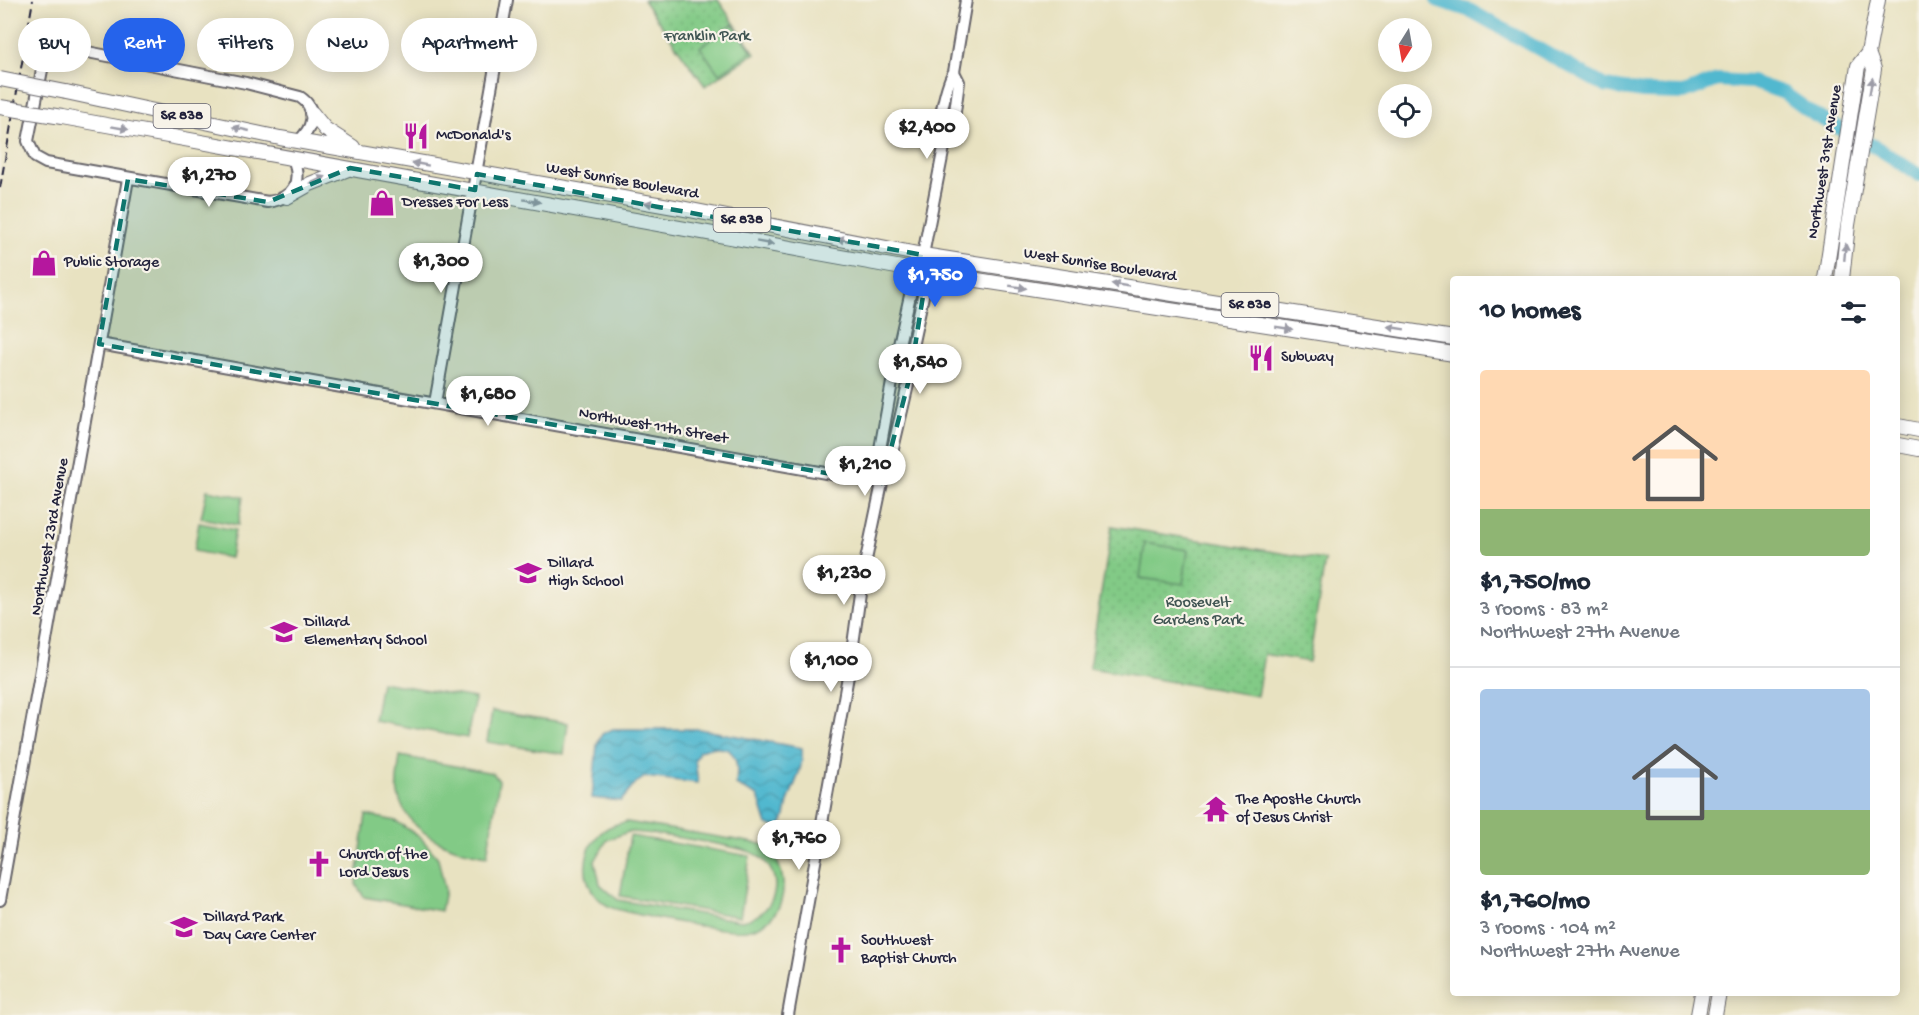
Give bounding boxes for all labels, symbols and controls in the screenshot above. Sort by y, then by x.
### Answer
chip: Buy [18,18,91,72]
chip: Rent [103,18,185,72]
chip: Filters [197,18,294,72]
chip: New [306,18,389,72]
chip: Apartment [401,18,537,72]
north arrow [1378,18,1432,72]
map controls [1378,18,1432,138]
park label: Franklin Park [663,28,752,47]
one-way arrow [1866,76,1875,95]
street label: Northwest 31st Avenue [1804,83,1848,240]
button: locate [1378,84,1432,138]
road number: SR 838 [154,104,210,128]
pin: $2,400 [878,109,976,160]
text: $2,400 [898,117,956,140]
restaurant icon: McDonald's [401,121,431,151]
one-way arrow [111,124,130,133]
one-way arrow [231,124,250,133]
place label: McDonald's [436,127,512,146]
pin: $1,270 [160,157,258,208]
one-way arrow [410,159,429,168]
street label: West Sunrise Boulevard [544,159,701,205]
text: $1,270 [182,165,236,188]
one-way arrow [309,176,326,185]
shop icon: Dresses For Less [367,188,397,218]
place label: Dresses For Less [401,194,509,213]
one-way arrow [523,197,542,206]
one-way arrow [644,199,663,208]
road number: SR 838 [714,208,771,232]
one-way arrow [835,235,854,244]
one-way arrow [756,239,775,248]
one-way arrow [1840,242,1850,261]
pin: $1,300 [392,243,490,294]
street label: West Sunrise Boulevard [1022,245,1179,288]
shop icon: Public Storage [29,248,59,278]
text: $1,300 [413,251,469,274]
place label: Public Storage [63,254,160,273]
pin: $1,750 [886,257,984,308]
text: $1,750 [907,265,963,288]
one-way arrow [1110,281,1129,290]
one-way arrow [1009,282,1028,291]
road number: SR 838 [1222,293,1278,317]
icon: filters [1837,296,1870,329]
text: 10 homes [1480,297,1580,328]
one-way arrow [1275,323,1294,332]
one-way arrow [1386,324,1405,333]
restaurant icon: Subway [1246,343,1276,373]
pin: $1,540 [871,344,969,395]
place label: Subway [1281,349,1334,368]
text: $1,540 [893,352,947,375]
pin: $1,680 [439,376,537,427]
text: $1,680 [460,384,516,407]
street label: Northwest 11th Street [577,405,730,450]
icon: home [1621,409,1729,517]
pin: $1,210 [816,446,914,497]
text: $1,210 [839,454,891,477]
street label: Northwest 23rd Avenue [28,456,74,617]
place label: Dillard High School [547,555,624,592]
pin: $1,230 [795,555,893,606]
school or university icon: Dillard High School [513,558,543,588]
text: $1,230 [817,563,871,586]
text: $1,750/mo [1480,568,1591,599]
park label: Roosevelt Gardens Park [1153,594,1245,631]
text: 3 rooms · 83 m² [1480,599,1608,622]
place label: Dillard Elementary School [303,614,427,651]
school or university icon: Dillard Elementary School [269,617,299,647]
text: Northwest 27th Avenue [1480,622,1680,645]
pin: $1,100 [782,642,880,693]
text: $1,100 [804,650,858,673]
icon: home [1621,728,1729,836]
place label: The Apostle Church of Jesus Christ [1235,791,1361,828]
temple icon: The Apostle Church of Jesus Christ [1201,794,1231,824]
pin: $1,760 [750,820,848,871]
text: $1,760 [771,828,827,851]
place label: Church of the Lord Jesus [339,846,428,883]
church icon: Church of the Lord Jesus [304,849,334,879]
text: $1,760/mo [1480,887,1590,918]
place label: Dillard Park Day Care Center [203,909,317,946]
school or university icon: Dillard Park Day Care Center [169,912,199,942]
text: 3 rooms · 104 m² [1480,918,1616,941]
place label: Southwest Baptist Church [860,932,957,969]
church icon: Southwest Baptist Church [826,935,856,965]
text: Northwest 27th Avenue [1480,941,1680,964]

